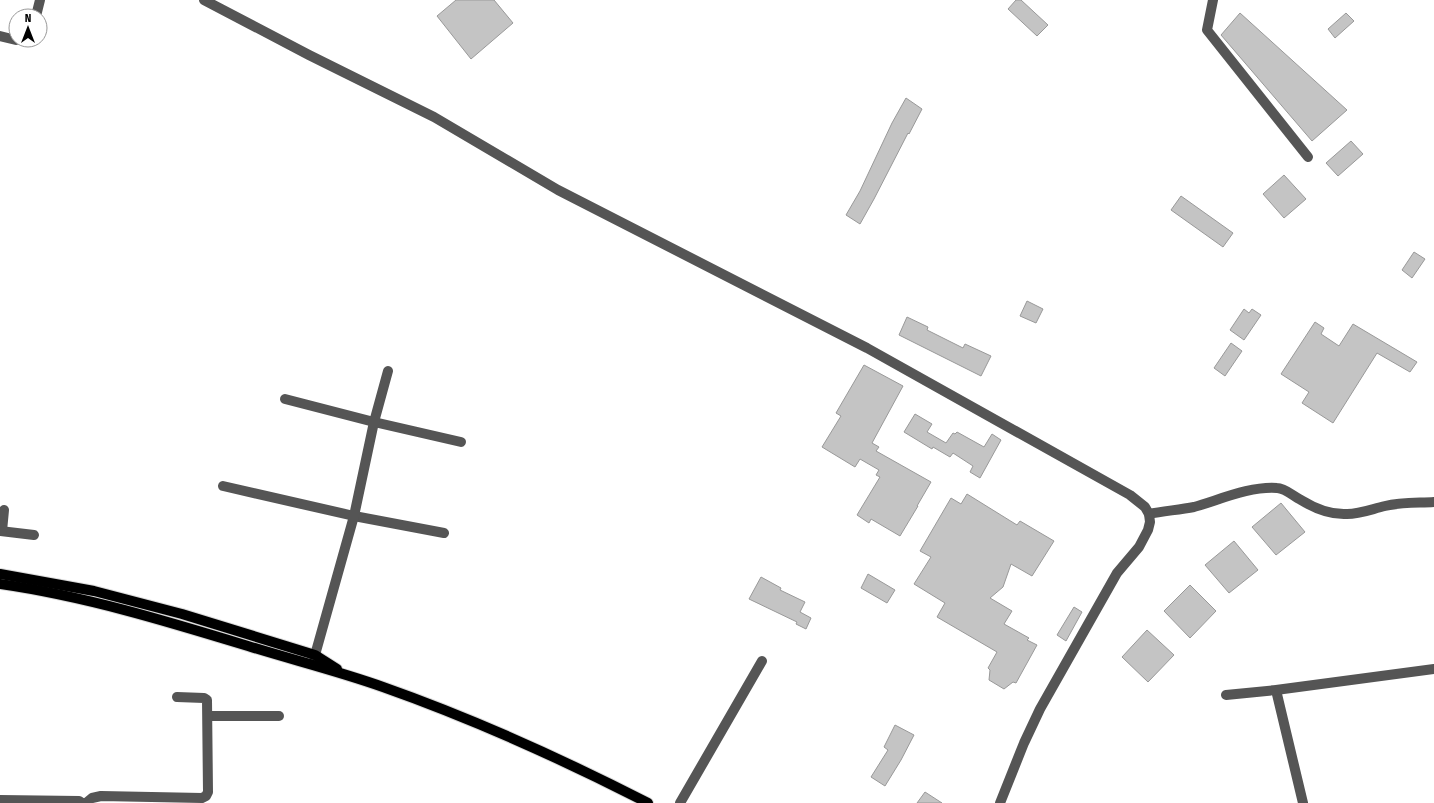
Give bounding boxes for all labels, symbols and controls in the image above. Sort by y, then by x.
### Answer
north arrow [8,8,48,48]
text: N [25,12,31,25]

